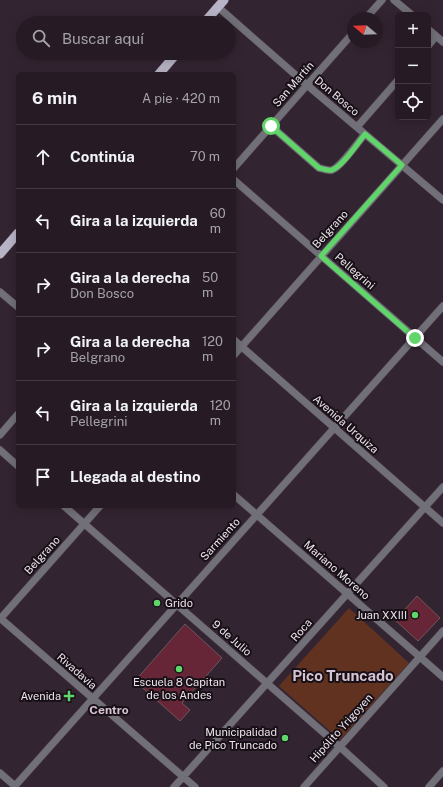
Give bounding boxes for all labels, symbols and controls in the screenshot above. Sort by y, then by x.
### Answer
north arrow [347,12,383,48]
map controls [395,12,431,120]
button: + [395,12,431,48]
search box [16,16,236,60]
icon: search [30,27,52,49]
text: Buscar aquí [62,30,144,47]
button: − [395,48,431,84]
street label: San Martín [270,59,316,109]
street label: Don Bosco [312,74,362,118]
button: locate [395,84,431,120]
text: 6 min [32,88,77,108]
text: A pie · 420 m [142,91,220,106]
route start [262,117,280,135]
icon: ahead [32,146,54,168]
text: Continúa [70,148,135,165]
text: 70 m [190,149,220,164]
text: 60 m [210,206,226,236]
street label: Belgrano [310,208,350,250]
icon: left [32,210,54,232]
text: Gira a la izquierda [70,212,198,229]
street label: Pellegrini [333,251,377,291]
text: Gira a la derecha [70,269,190,286]
text: 50 m [202,270,218,300]
icon: right [32,274,54,296]
text: Don Bosco [70,286,134,301]
route end [406,329,424,347]
text: Gira a la derecha [70,333,190,350]
text: 120 m [202,334,223,364]
icon: right [32,338,54,360]
text: Belgrano [70,350,125,365]
street label: Avenida Urquiza [311,392,381,456]
text: Gira a la izquierda [70,397,198,414]
text: 120 m [210,398,231,428]
icon: left [32,402,54,424]
text: Pellegrini [70,414,127,429]
icon: arrive [32,466,54,488]
text: Llegada al destino [70,468,201,485]
street label: Sarmiento [198,515,242,563]
street label: Belgrano [22,534,62,576]
street label: Mariano Moreno [302,538,372,602]
place label: Grido [165,597,193,609]
marker: Grido [152,598,162,608]
place label: Juan XXIII [356,609,407,621]
marker: Juan XXIII [410,610,420,620]
street label: Roca [288,616,314,644]
street label: 9 de Julio [210,618,254,658]
street label: Rivadavia [55,651,99,691]
marker: Escuela 8 Capitan de los Andes [174,664,184,674]
district label: Pico Truncado [292,667,394,684]
place label: Escuela 8 Capitan de los Andes [133,676,225,701]
place label: Avenida [20,690,61,702]
marker: Avenida [64,691,74,701]
street label: Hipólito Yrigoyen [307,691,375,765]
district label: Centro [89,703,129,717]
place label: Municipalidad de Pico Truncado [189,726,277,751]
marker: Municipalidad de Pico Truncado [280,733,290,743]

